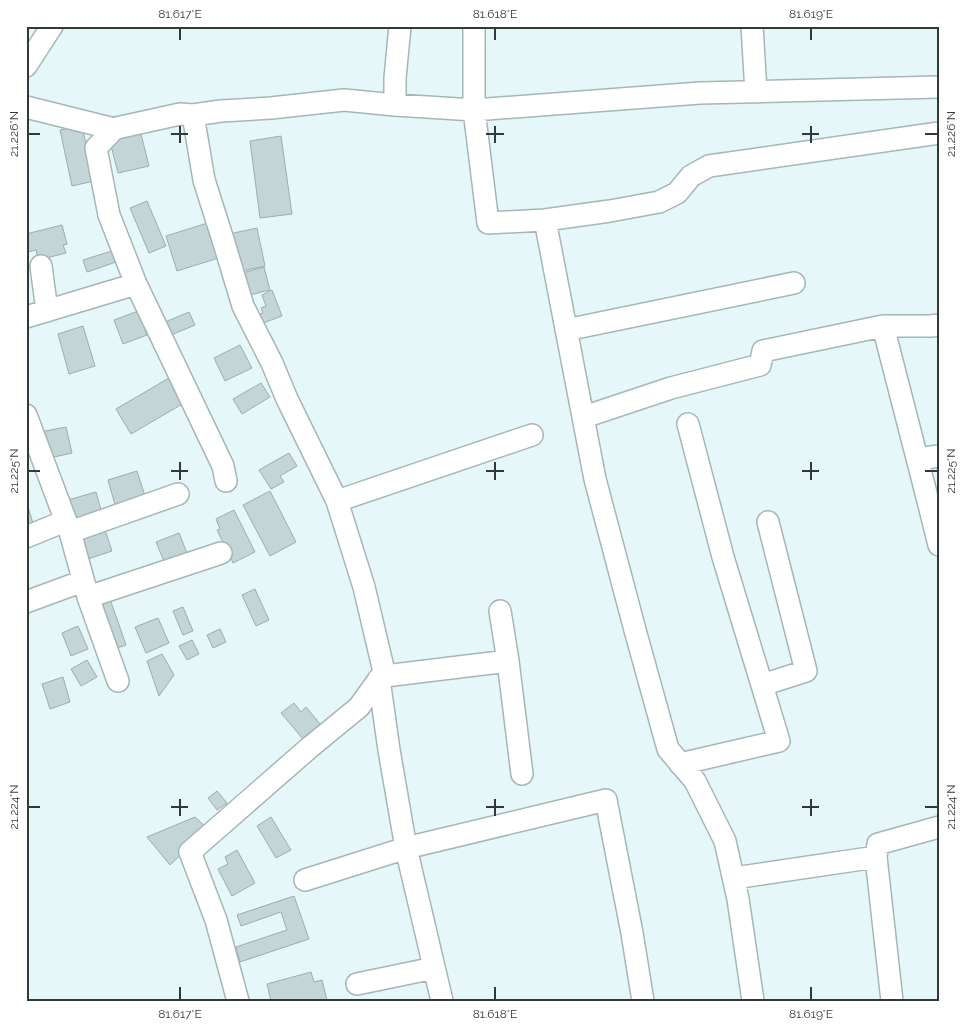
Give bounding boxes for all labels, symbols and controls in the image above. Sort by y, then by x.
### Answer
text: 81.617°E [158,7,202,21]
text: 81.618°E [473,7,517,21]
text: 81.619°E [789,7,833,21]
text: 21.226°N [7,111,21,157]
text: 21.226°N [944,111,958,157]
text: 21.225°N [7,448,21,494]
text: 21.225°N [944,448,958,494]
text: 21.224°N [7,784,21,830]
text: 21.224°N [944,784,958,830]
text: 81.617°E [158,1007,202,1021]
text: 81.618°E [473,1007,517,1021]
text: 81.619°E [789,1007,833,1021]

